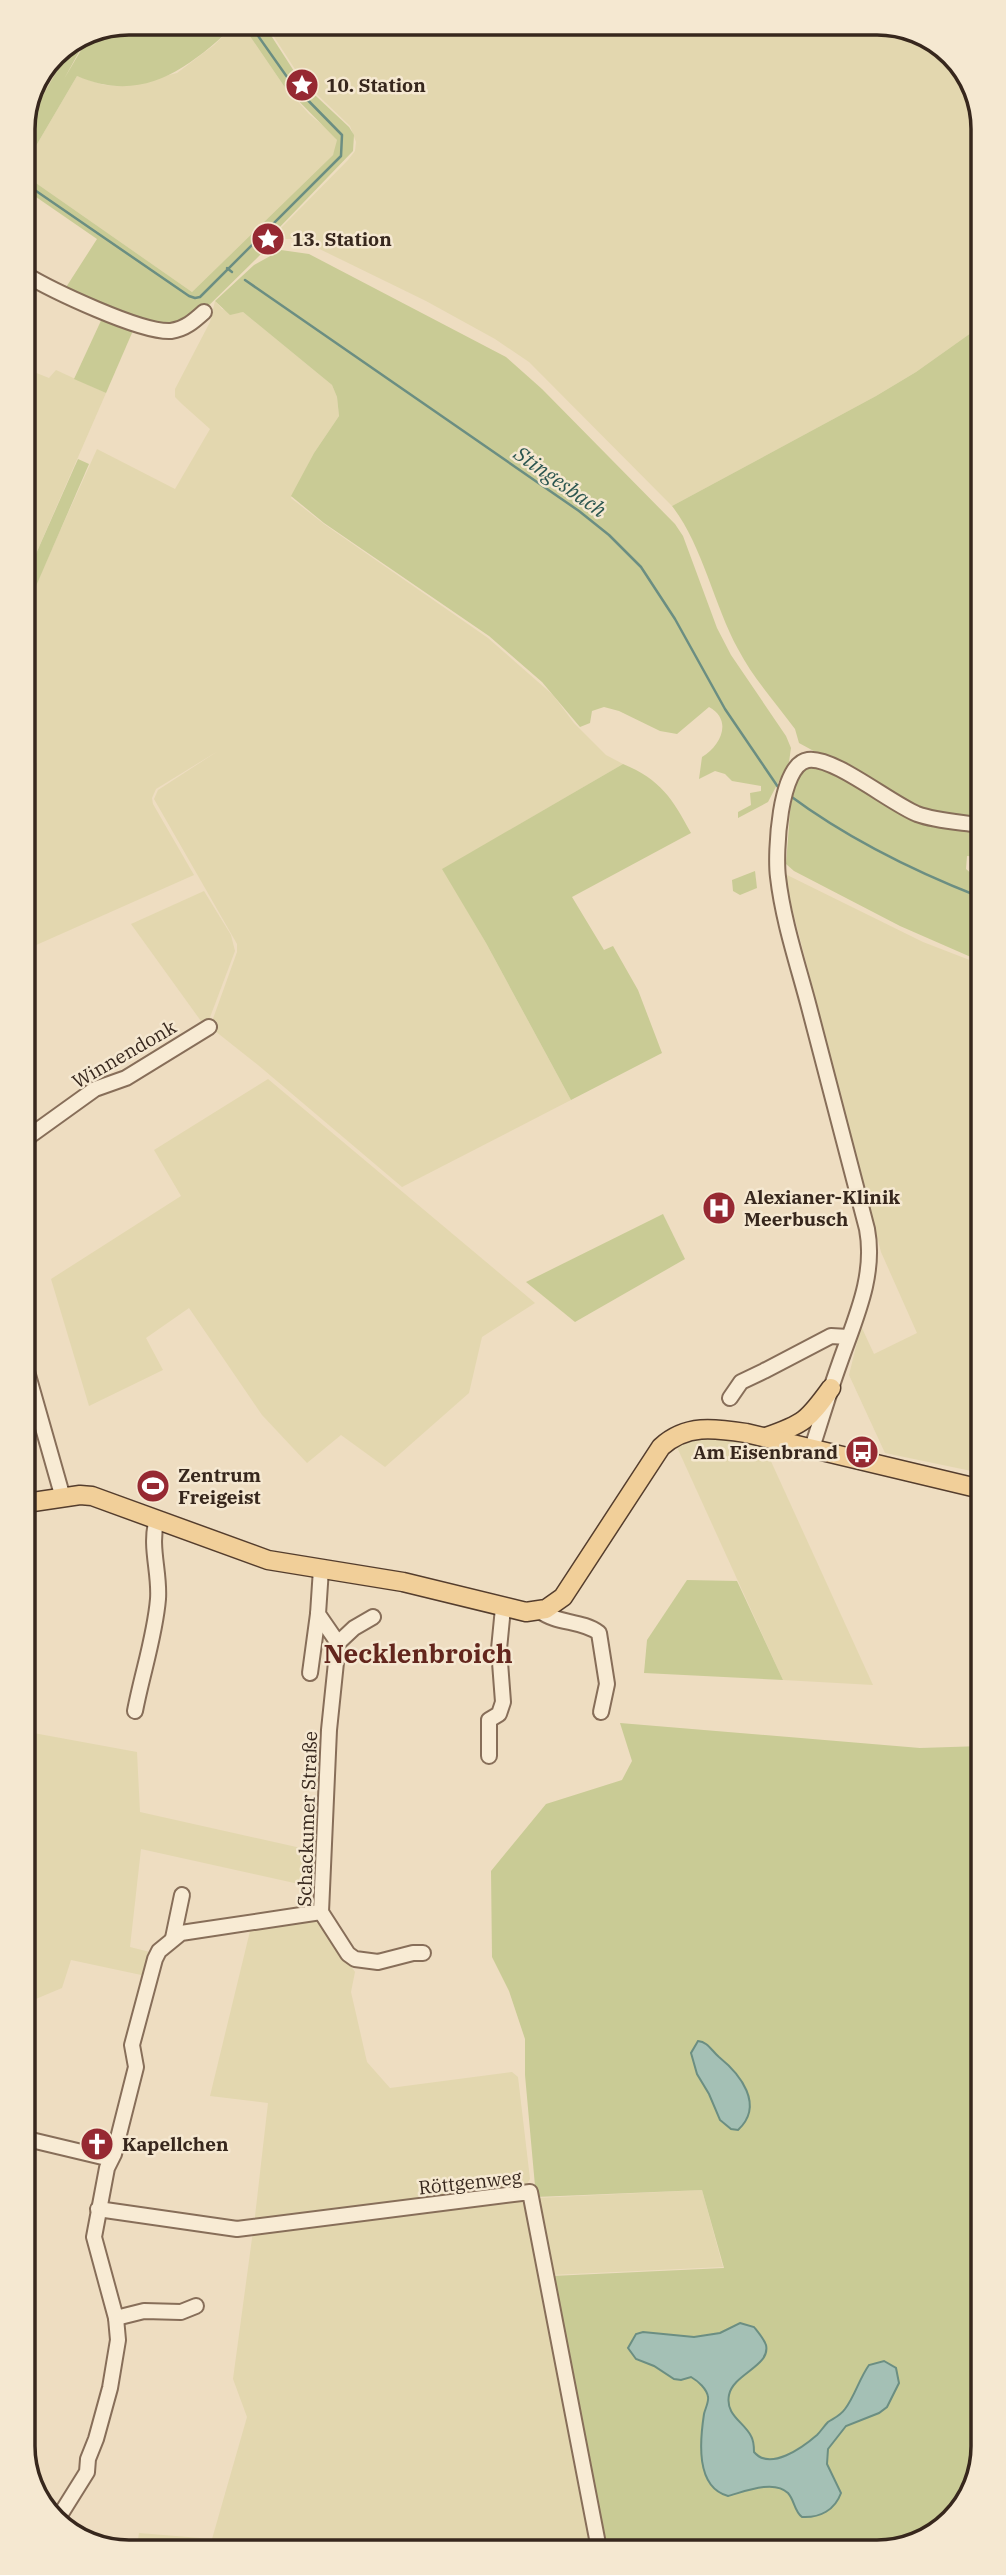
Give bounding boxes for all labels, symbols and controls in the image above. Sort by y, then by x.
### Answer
place icon: 10. Station [283,66,321,104]
place label: 10. Station [326,73,426,97]
place icon: 13. Station [249,220,287,258]
place label: 13. Station [292,227,392,251]
water label: Stingesbach [508,438,613,524]
street label: Winnendonk [68,1015,180,1093]
place label: Alexianer-Klinik Meerbusch [744,1185,900,1231]
hospital icon: Alexianer-Klinik Meerbusch [700,1189,738,1227]
bus stop icon: Am Eisenbrand [843,1433,881,1471]
place label: Am Eisenbrand [693,1440,838,1464]
place label: Zentrum Freigeist [178,1463,261,1509]
sports icon: Zentrum Freigeist [134,1467,172,1505]
district label: Necklenbroich [323,1636,513,1670]
street label: Schackumer Straße [292,1731,322,1907]
church icon: Kapellchen [78,2125,116,2163]
place label: Kapellchen [122,2132,229,2156]
street label: Röttgenweg [417,2165,523,2199]

